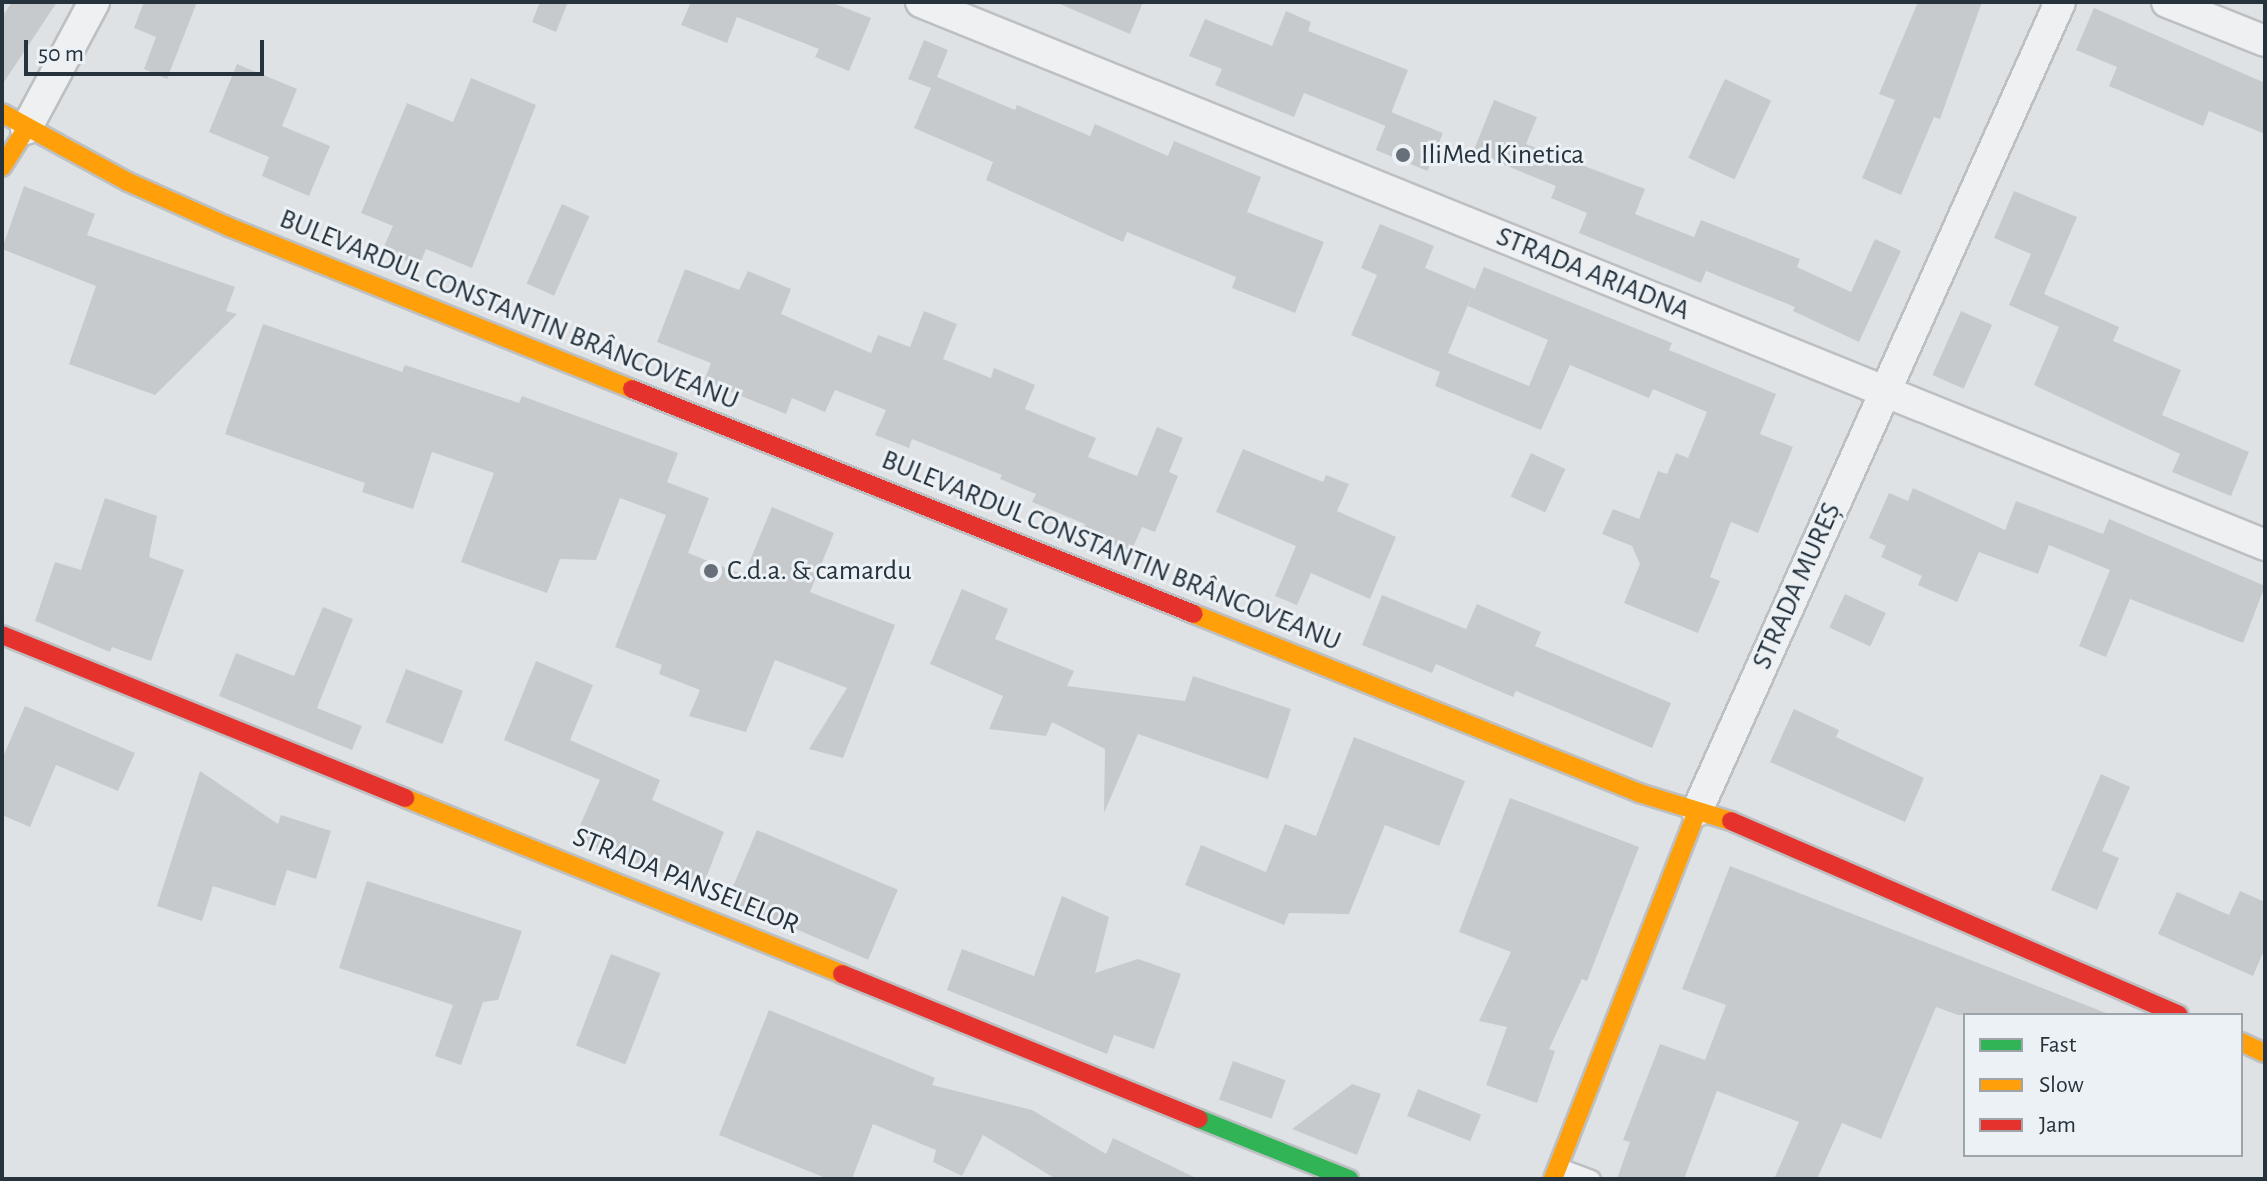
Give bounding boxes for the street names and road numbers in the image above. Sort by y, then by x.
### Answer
street label: BULEVARDUL CONSTANTIN BRÂNCOVEANU [275,202,743,418]
street label: STRADA ARIADNA [1491,220,1695,328]
street label: BULEVARDUL CONSTANTIN BRÂNCOVEANU [877,443,1345,659]
street label: STRADA MUREȘ [1745,498,1849,674]
street label: STRADA PANSELELOR [568,820,804,942]

